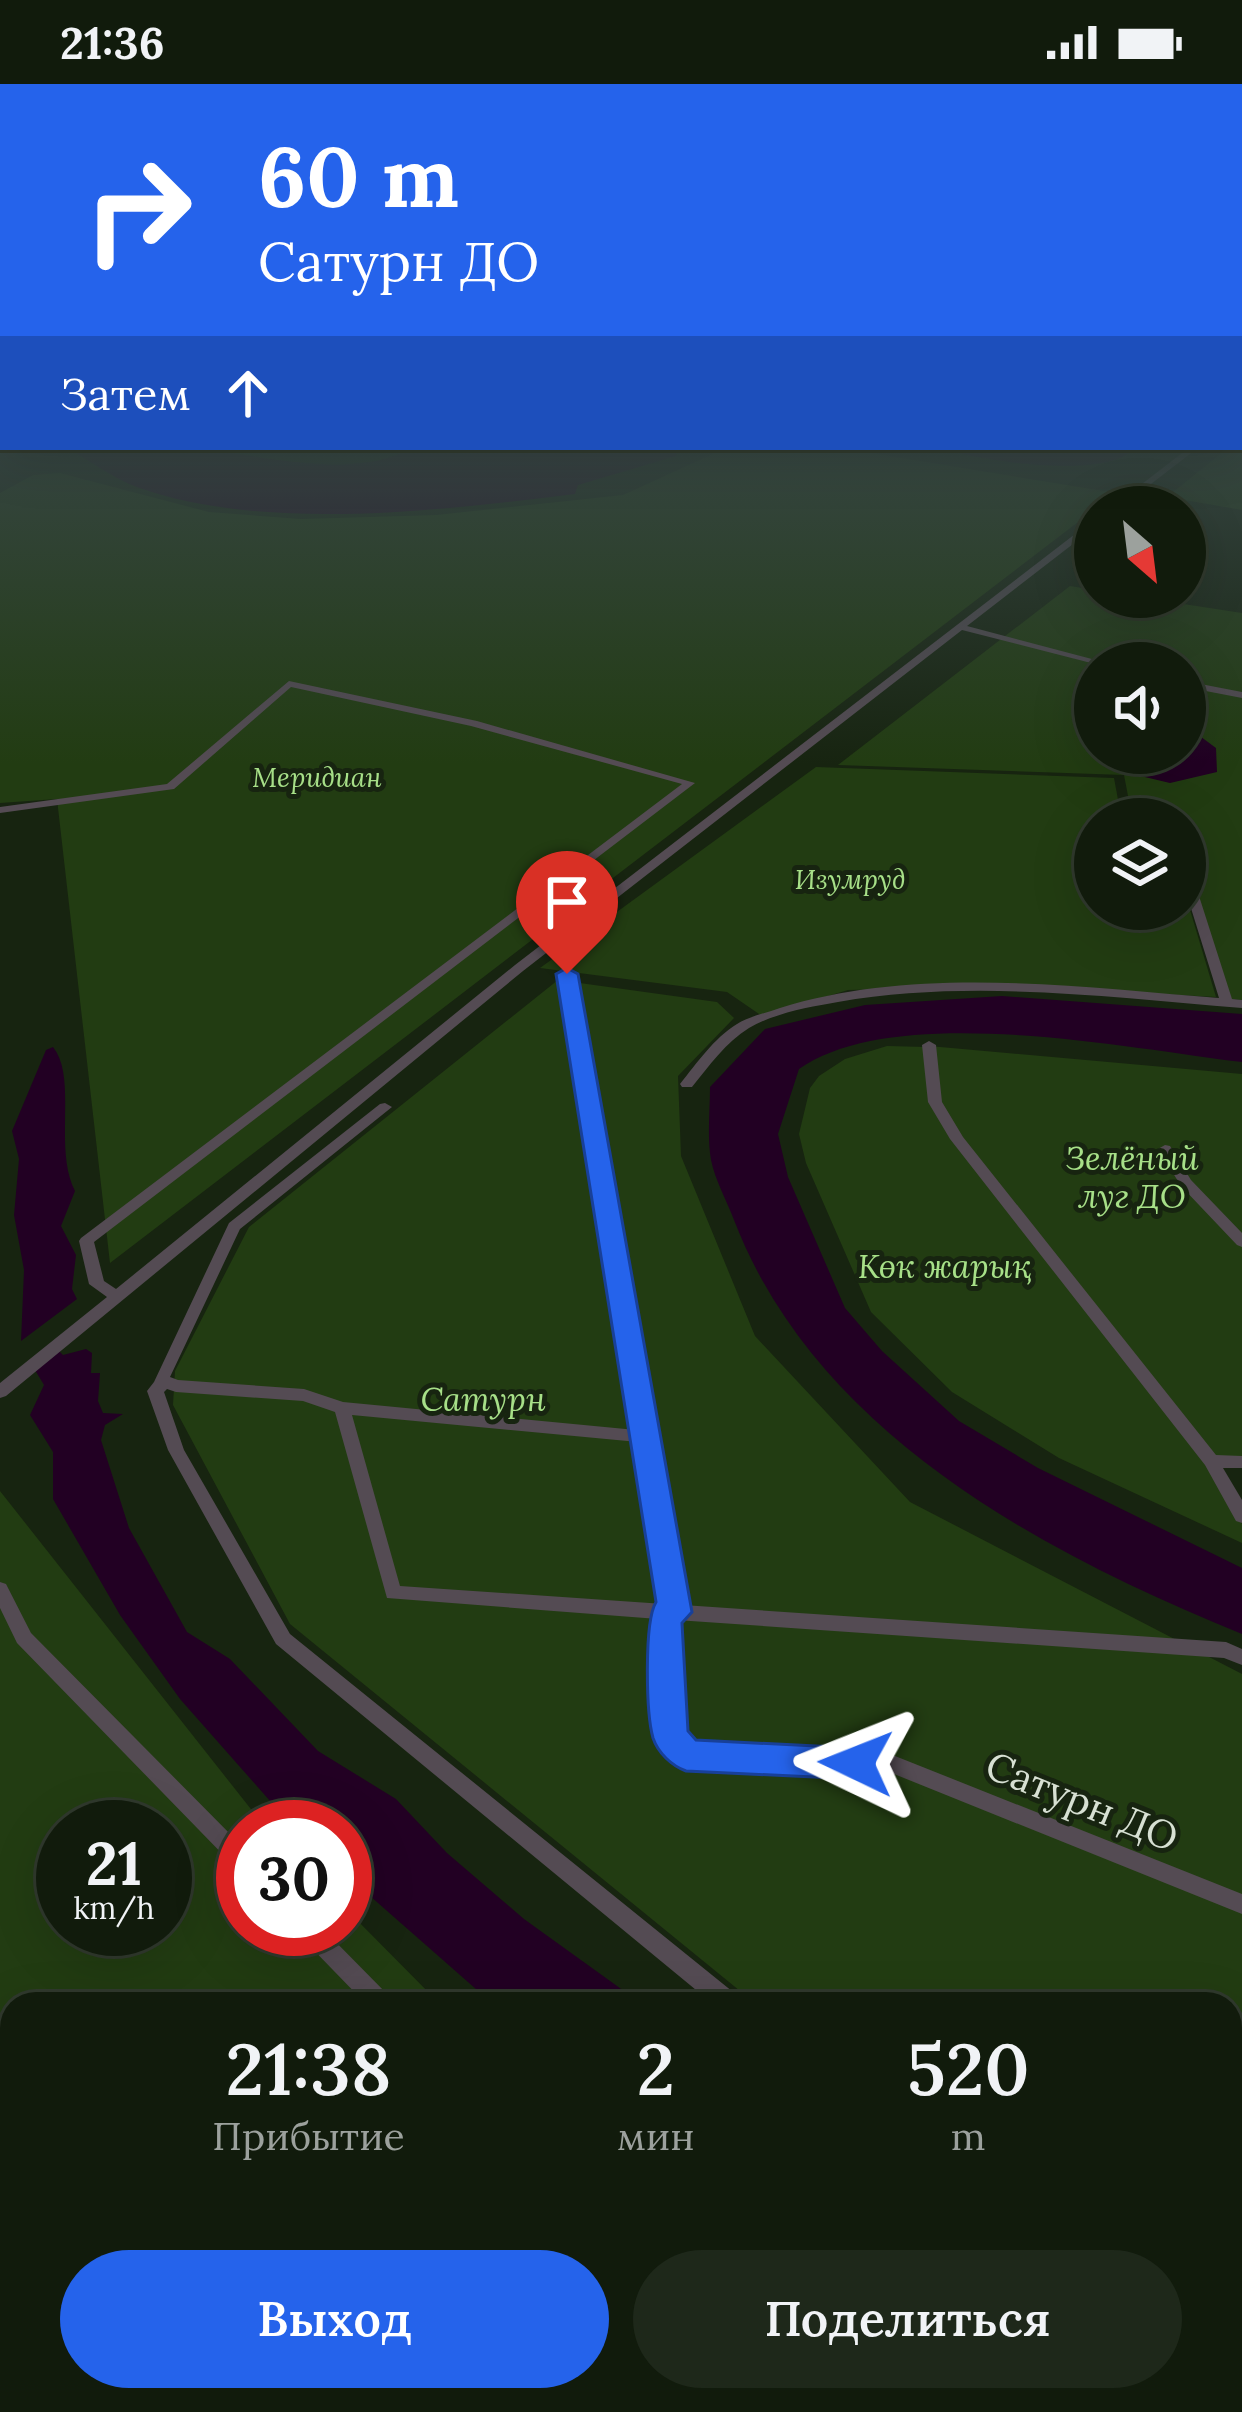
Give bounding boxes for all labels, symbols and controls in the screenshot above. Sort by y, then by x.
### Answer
text: 21:36 [60,14,165,71]
text: 60 m [258,122,459,230]
icon: right [60,132,216,288]
text: Сатурн ДО [258,227,539,296]
icon: ahead [215,360,281,426]
text: Затем [60,365,191,422]
north arrow [1074,486,1206,618]
map controls [1074,486,1206,930]
button: sound [1074,642,1206,774]
park label: Меридиан [252,760,382,794]
button: layers [1074,798,1206,930]
pin [516,851,618,974]
park label: Изумруд [795,862,905,896]
icon: arrive [534,869,600,935]
park label: Зелёный луг ДО [1065,1137,1199,1217]
park label: Көк жарық [858,1245,1032,1287]
park label: Сатурн [420,1378,546,1420]
position arrow [793,1700,919,1826]
street label: Сатурн ДО [979,1740,1185,1862]
speed limit sign: 30 [216,1800,372,1956]
text: 21 [86,1825,142,1901]
text: km/h [73,1889,155,1927]
text: 21:38 [226,2023,391,2115]
text: 2 [637,2023,675,2115]
text: 520 [907,2023,1030,2115]
text: Прибытие [212,2111,405,2161]
text: мин [617,2111,695,2161]
text: m [951,2111,986,2161]
button: Выход [60,2250,609,2388]
button: Поделиться [633,2250,1182,2388]

